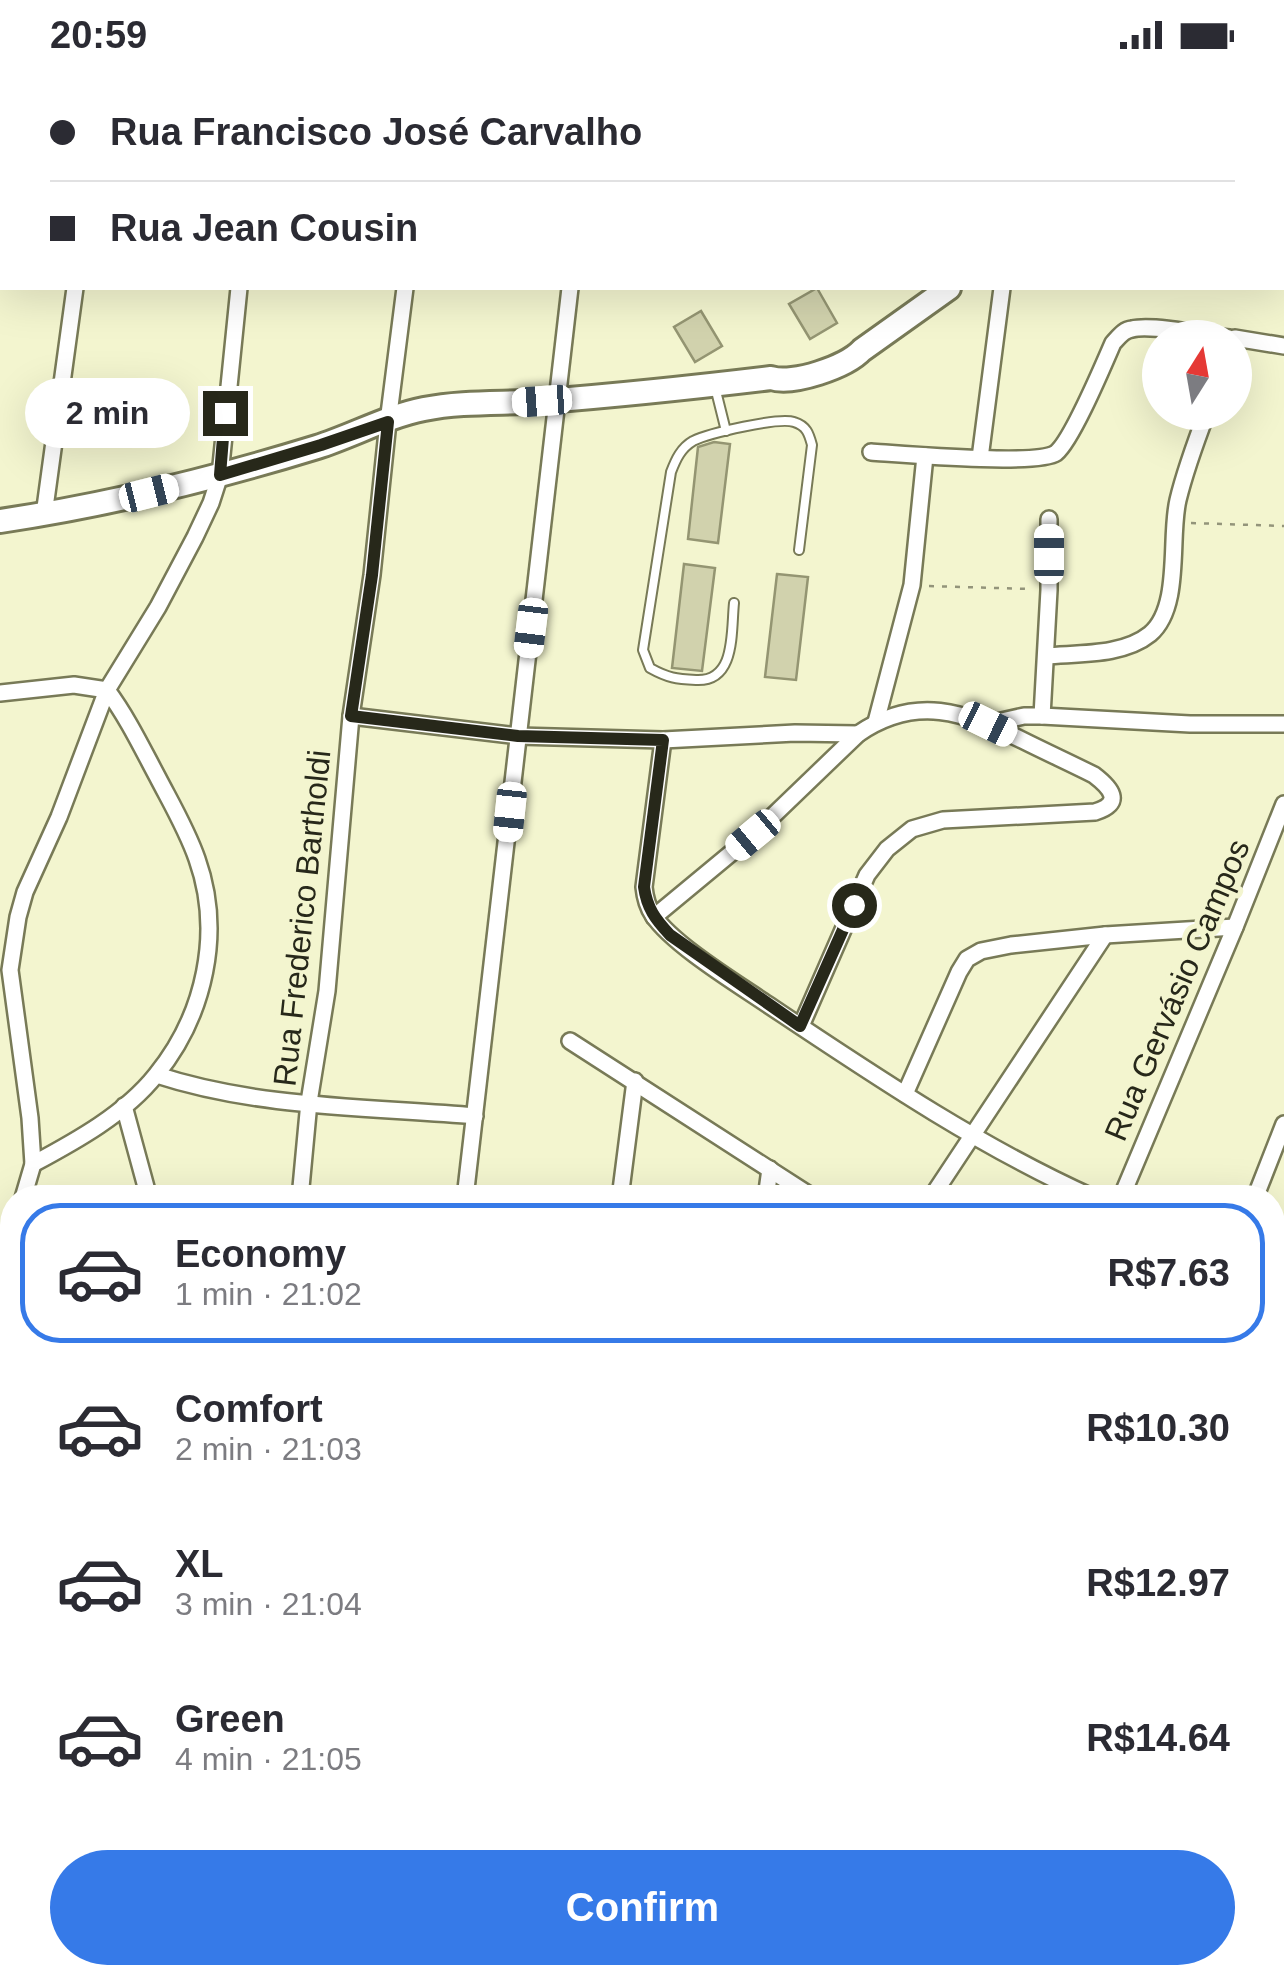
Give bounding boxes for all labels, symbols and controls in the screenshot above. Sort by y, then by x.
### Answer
text: 20:59 [50,14,147,56]
text: Rua Francisco José Carvalho [110,111,642,153]
text: Rua Jean Cousin [110,207,418,249]
north arrow [1142,320,1252,430]
map controls [1142,320,1252,430]
callout: 2 min [25,378,190,448]
car [511,384,573,418]
route end [203,391,248,436]
text: 2 min [66,395,149,431]
car [116,471,182,515]
car [1034,524,1064,584]
car [512,596,550,660]
car [954,697,1022,751]
street label: Rua Frederico Bartholdi [266,748,338,1088]
car [492,781,528,843]
car [720,804,786,866]
street label: Rua Gervásio Campos [1097,834,1257,1146]
route start [832,883,877,928]
icon: car [55,1228,145,1318]
text: Economy [175,1233,346,1275]
text: R$7.63 [1107,1252,1230,1294]
text: 1 min · 21:02 [175,1276,362,1312]
icon: car [55,1383,145,1473]
text: Comfort [175,1388,323,1430]
text: R$10.30 [1086,1407,1230,1449]
text: 2 min · 21:03 [175,1431,362,1467]
icon: car [55,1538,145,1628]
text: XL [175,1543,224,1585]
text: R$12.97 [1086,1562,1230,1604]
text: 3 min · 21:04 [175,1586,362,1622]
icon: car [55,1693,145,1783]
text: Green [175,1698,285,1740]
text: R$14.64 [1086,1717,1230,1759]
text: 4 min · 21:05 [175,1741,362,1777]
button: Confirm [50,1850,1235,1965]

